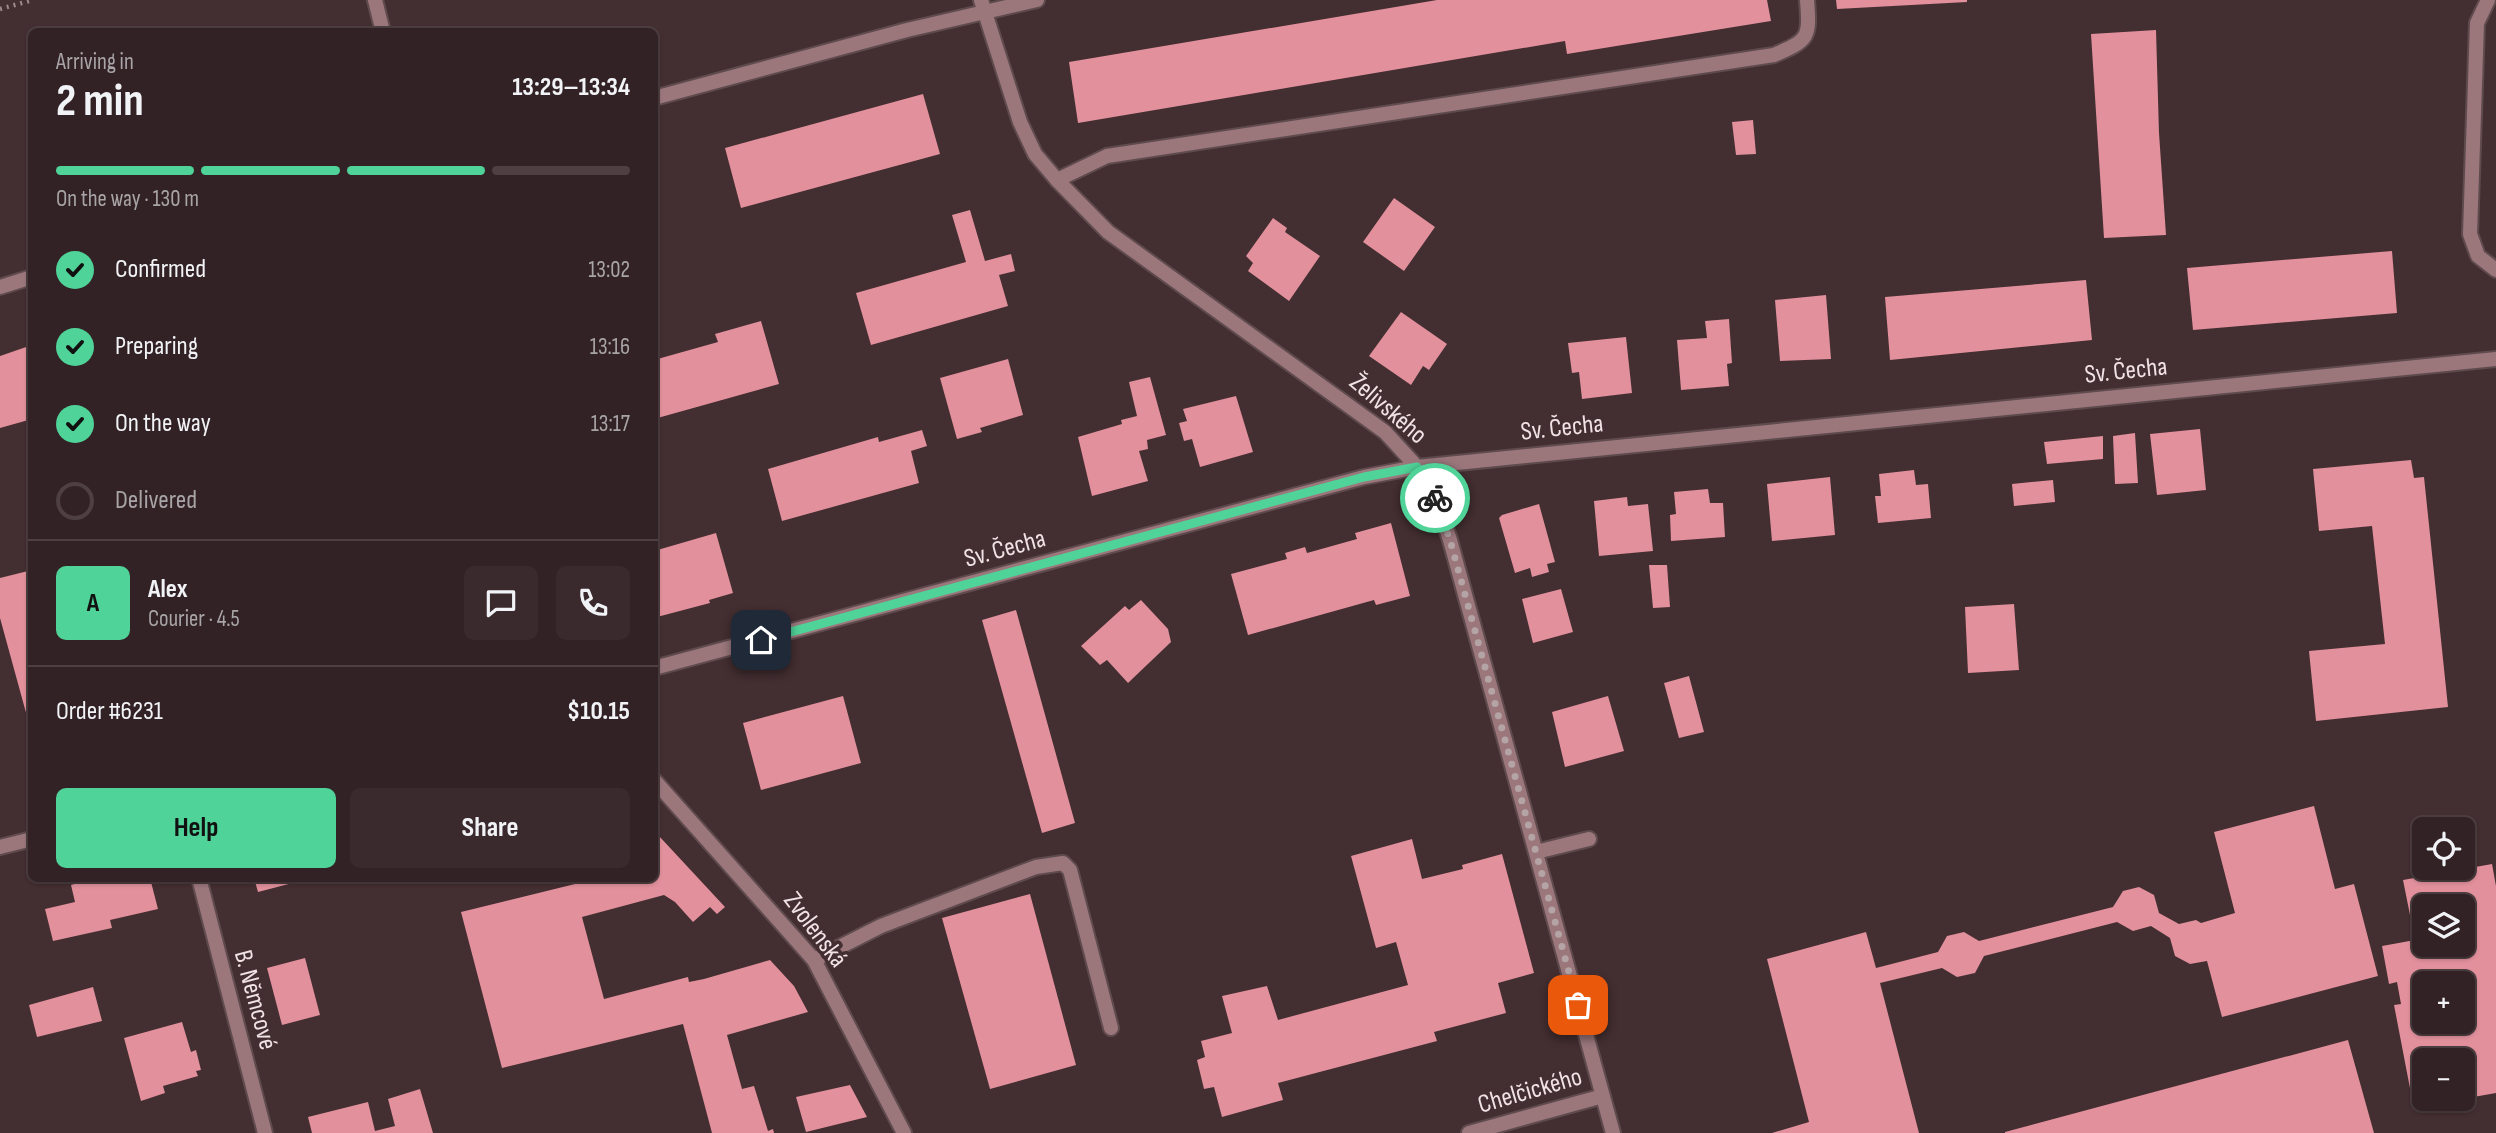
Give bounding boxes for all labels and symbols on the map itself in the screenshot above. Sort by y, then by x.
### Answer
street label: Sv. Čecha [2083,351,2169,391]
street label: Želivského [1343,367,1433,451]
street label: Sv. Čecha [1519,408,1605,448]
courier [1400,463,1470,533]
street label: Sv. Čecha [961,523,1049,575]
pin [731,610,791,670]
street label: Zvolenská [777,886,853,974]
street label: B. Němcové [227,947,283,1053]
pin [1548,975,1608,1035]
street label: Chelčického [1475,1061,1585,1121]

